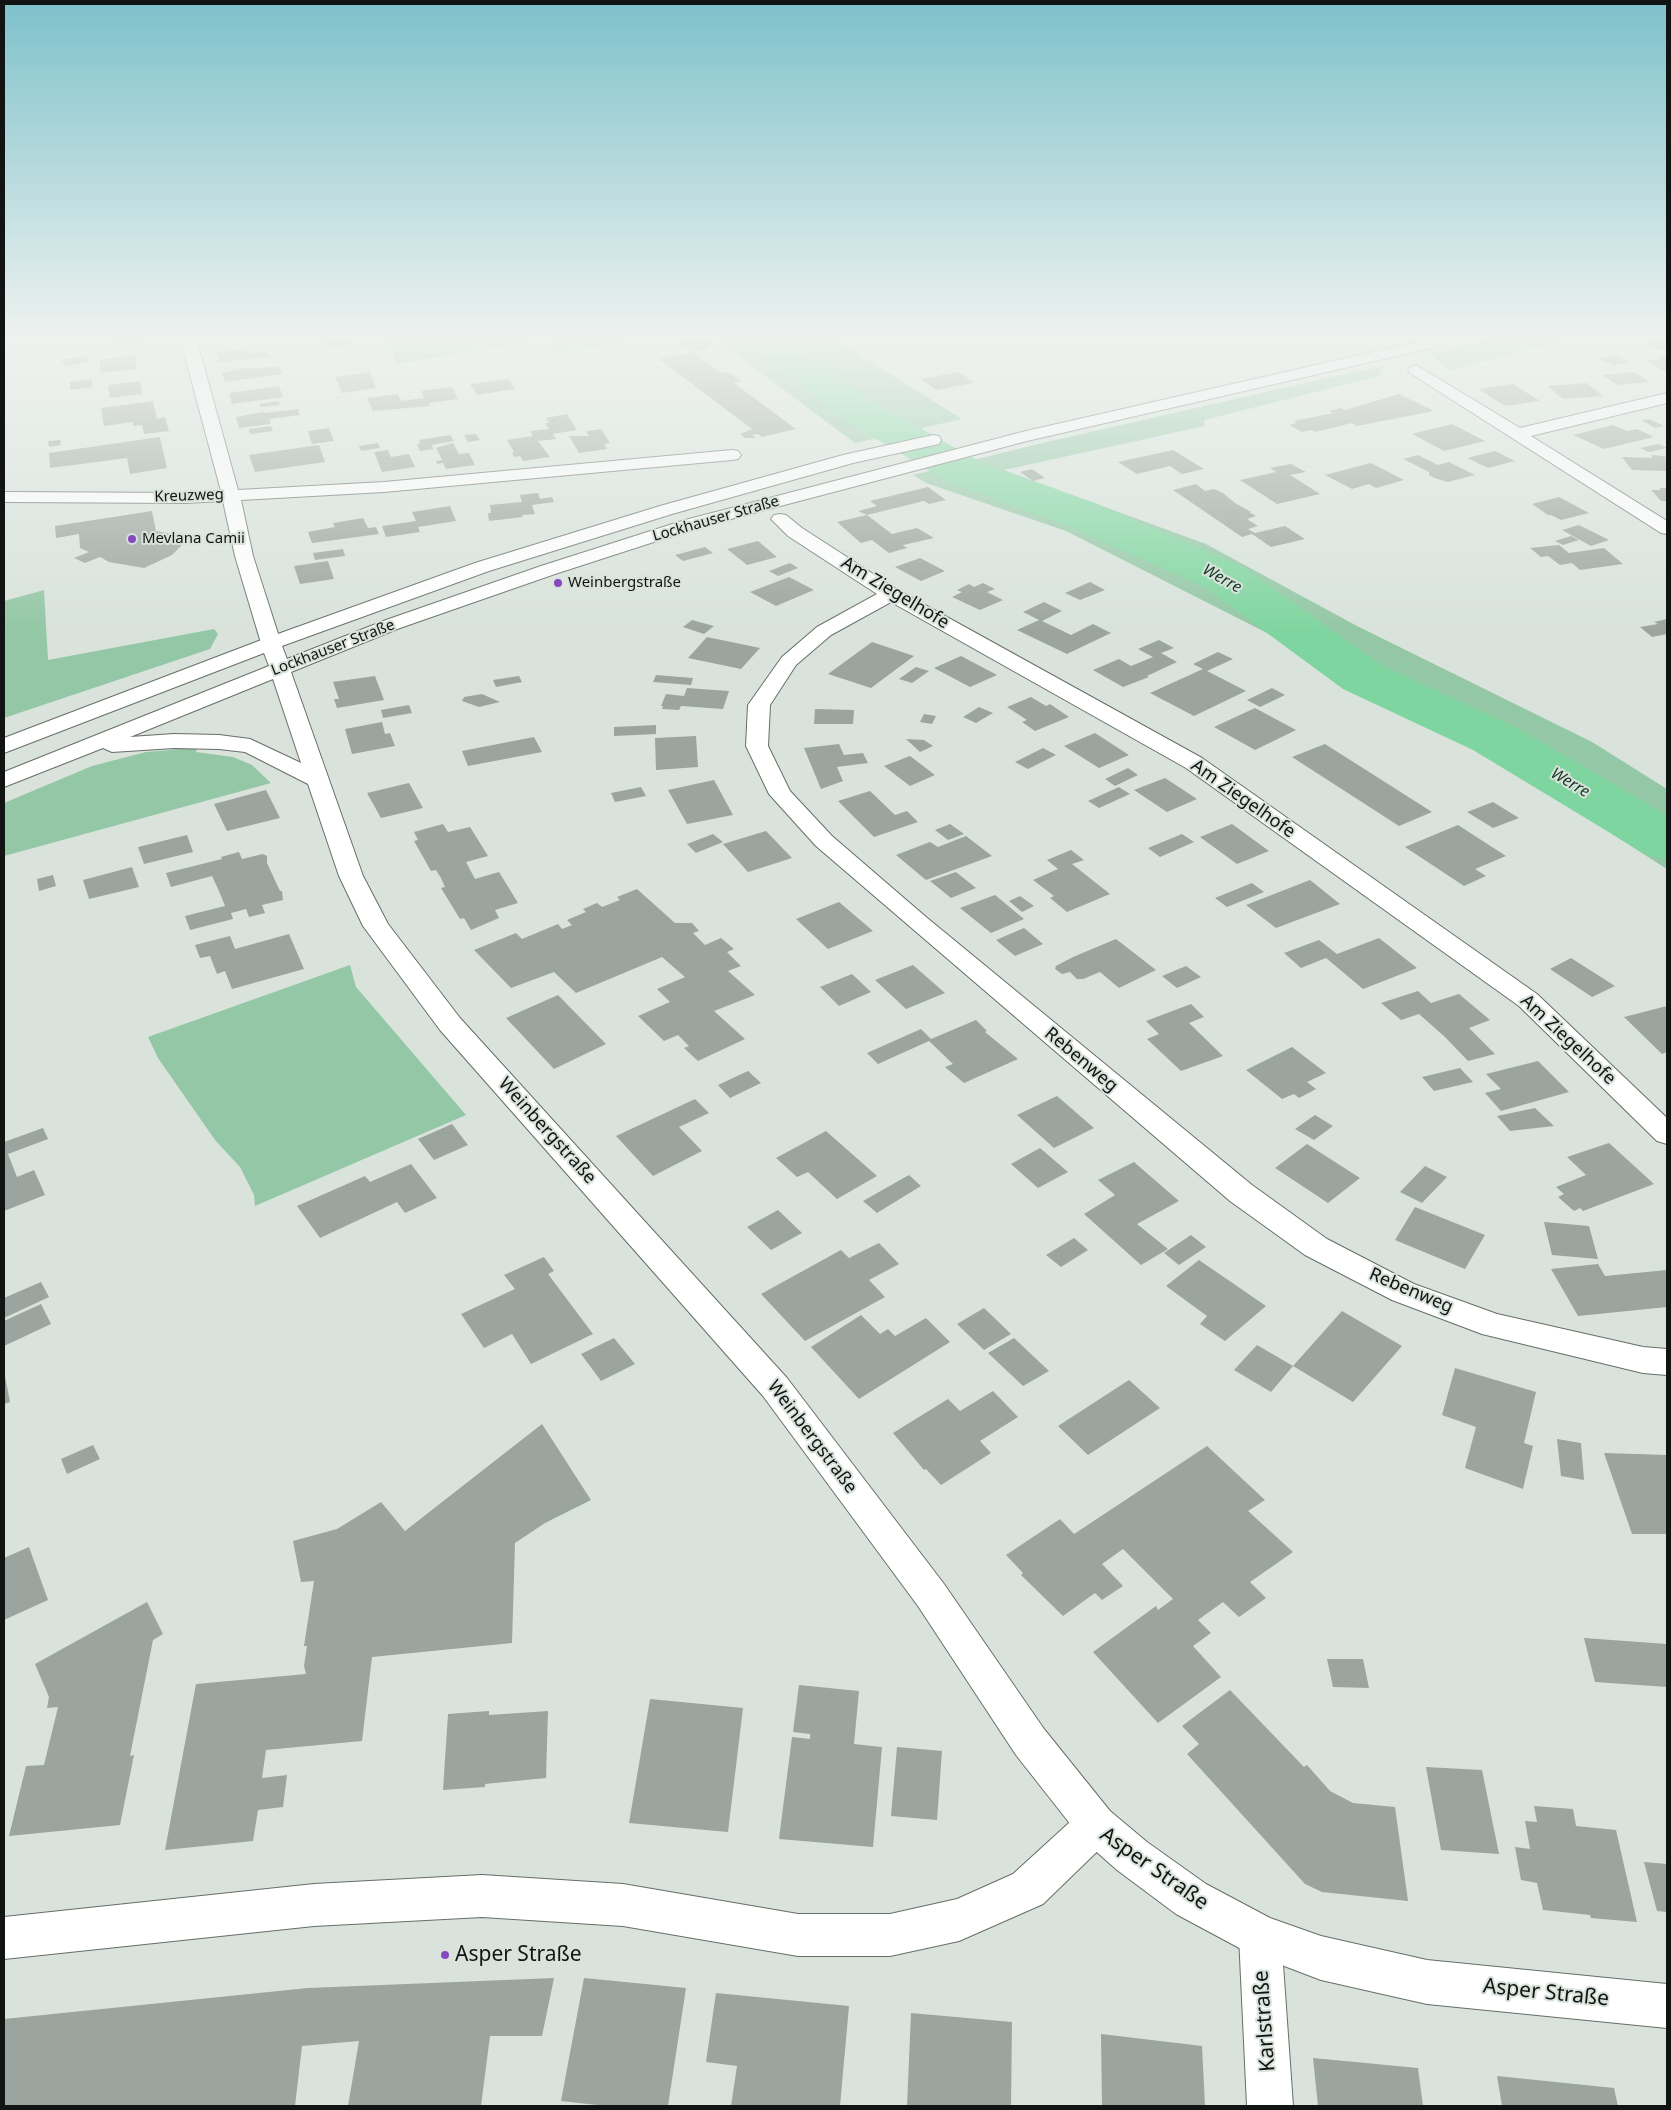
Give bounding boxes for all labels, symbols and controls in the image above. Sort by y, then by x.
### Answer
street label: Kreuzweg [154,486,224,506]
street label: Lockhauser Straße [651,492,781,546]
place label: Mevlana Camii [142,530,245,548]
marker: Mevlana Camii [126,533,138,545]
street label: Am Ziegelhofe [837,552,953,634]
water label: Werre [1199,560,1245,598]
place label: Weinbergstraße [568,574,681,592]
marker: Weinbergstraße [552,577,564,589]
street label: Lockhauser Straße [269,616,397,680]
street label: Am Ziegelhofe [1187,755,1299,843]
water label: Werre [1547,764,1593,802]
street label: Am Ziegelhofe [1516,990,1620,1090]
street label: Rebenweg [1040,1023,1122,1097]
street label: Weinbergstraße [494,1073,600,1189]
street label: Rebenweg [1366,1264,1456,1318]
street label: Weinbergstraße [763,1376,861,1498]
street label: Asper Straße [1095,1822,1213,1916]
place label: Asper Straße [455,1942,582,1968]
marker: Asper Straße [439,1949,451,1961]
street label: Karlstraße [1249,1969,1281,2073]
street label: Asper Straße [1482,1974,1610,2012]

